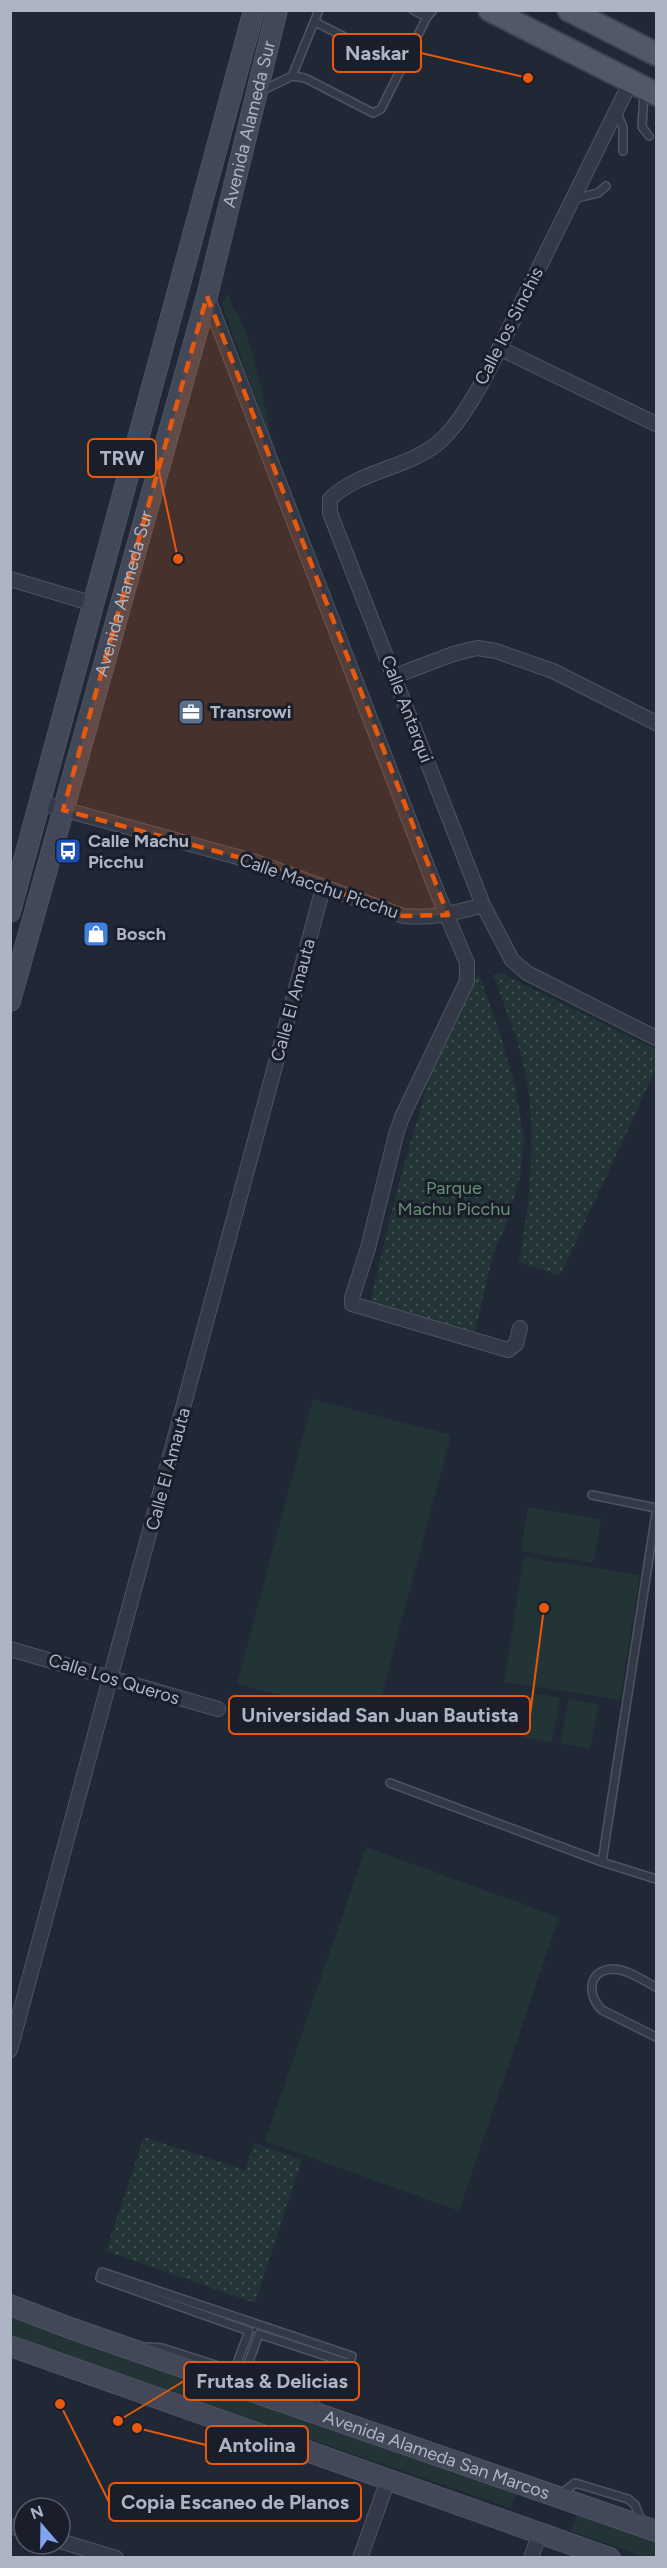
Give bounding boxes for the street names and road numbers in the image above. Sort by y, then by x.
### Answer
street label: Avenida Alameda Sur [218,38,280,210]
street label: Calle los Sinchis [470,263,548,389]
street label: Avenida Alameda Sur [90,508,157,679]
street label: Calle Antarqui [376,652,438,766]
street label: Calle Macchu Picchu [236,848,402,924]
street label: Calle El Amauta [266,936,320,1064]
street label: Calle El Amauta [141,1405,195,1533]
street label: Calle Los Queros [46,1649,182,1709]
street label: Avenida Alameda San Marcos [320,2406,552,2504]

